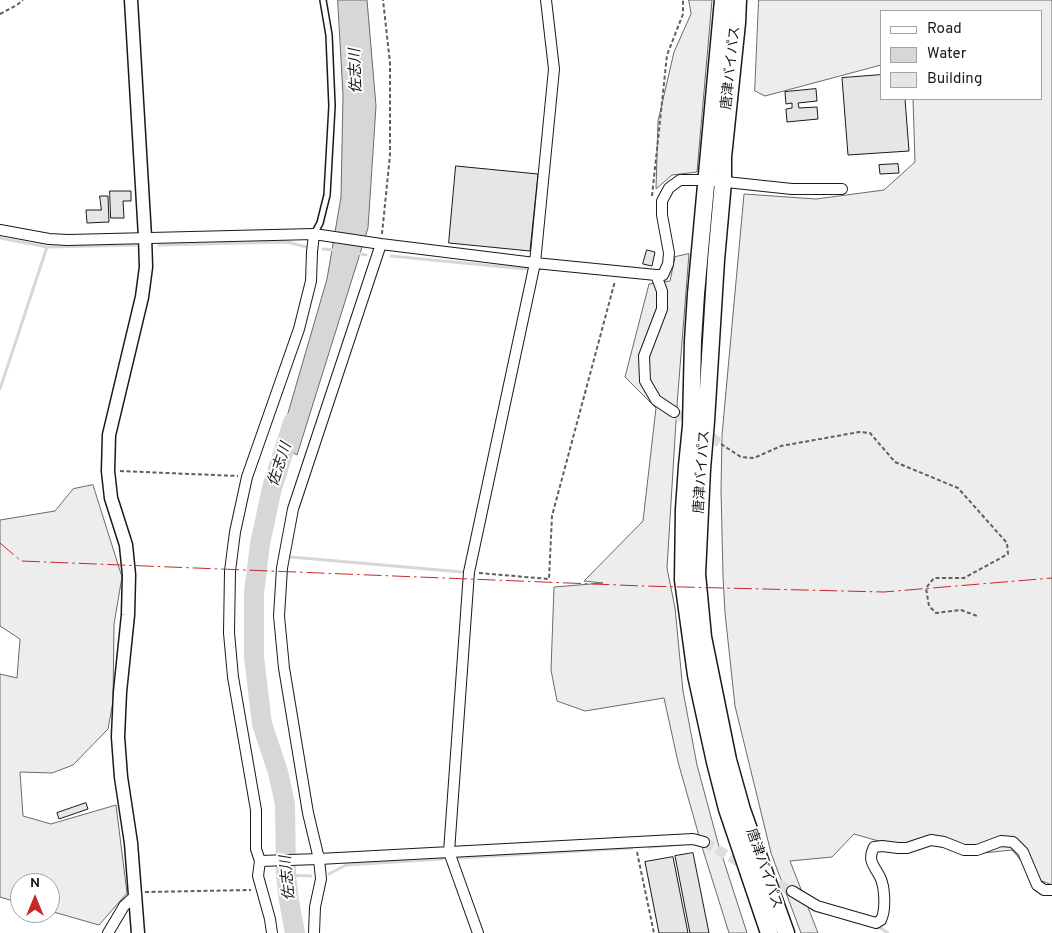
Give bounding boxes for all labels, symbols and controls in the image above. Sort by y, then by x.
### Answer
legend [880,10,1042,100]
text: Road [927,20,962,39]
street label: 唐津バイパス [719,25,745,111]
text: Water [927,45,966,64]
water label: 佐志川 [347,48,367,94]
text: Building [927,70,982,89]
street label: 唐津バイパス [692,430,714,514]
water label: 佐志川 [265,441,297,489]
street label: 唐津バイパス [741,827,785,911]
water label: 佐志川 [278,855,300,901]
north arrow [10,873,60,923]
text: N [30,875,40,892]

